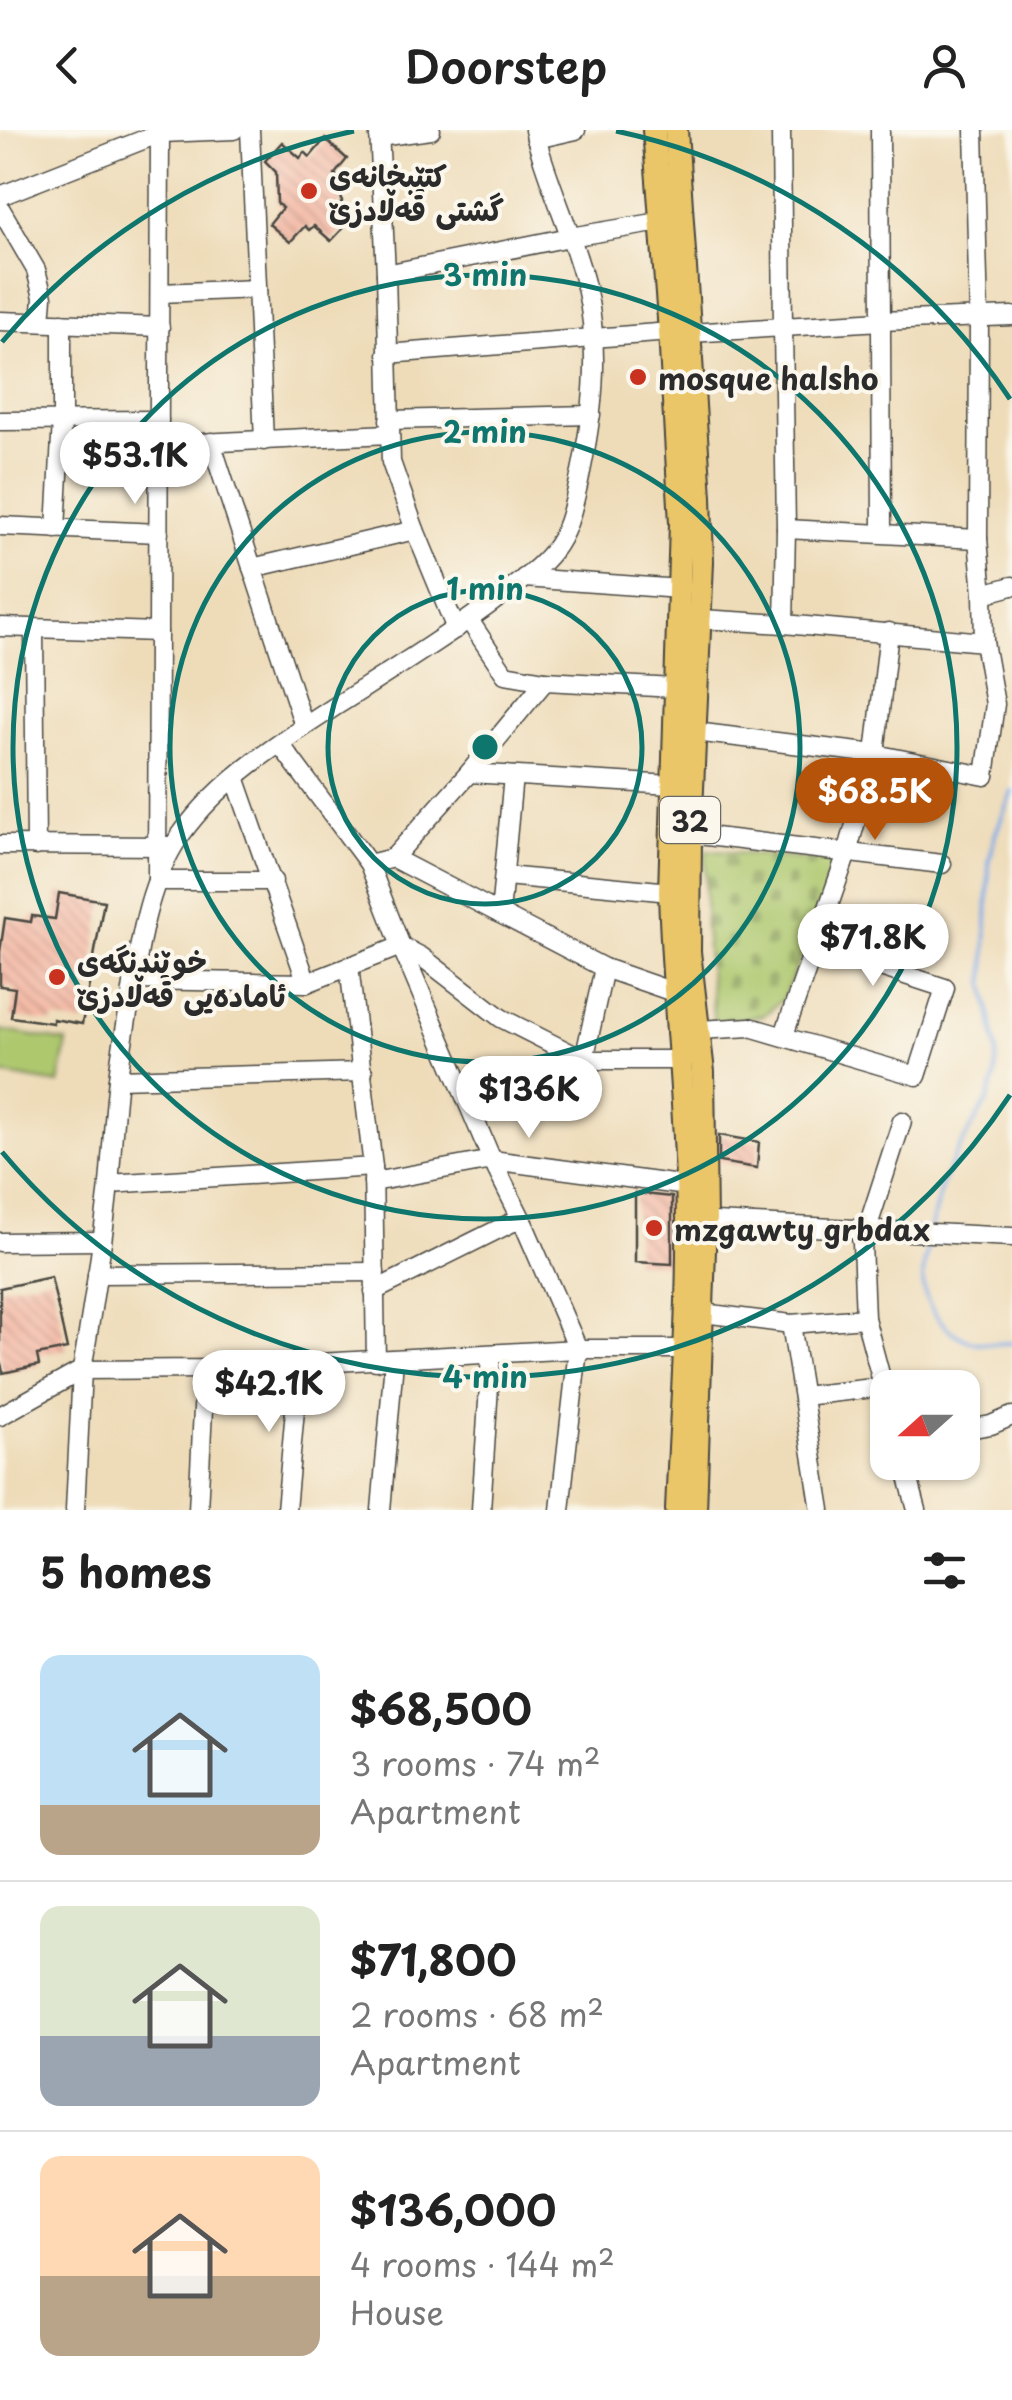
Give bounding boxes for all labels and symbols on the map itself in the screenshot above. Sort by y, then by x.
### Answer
place label: کتێبخانەی گشتی قەڵادزێ [328,152,504,231]
marker: کتێبخانەی گشتی قەڵادزێ [298,180,320,202]
text: 3 min [443,251,527,296]
place label: mosque halsho [658,355,879,400]
marker: mosque halsho [627,366,649,388]
text: 2 min [443,408,527,453]
pin: $53.1K [54,422,216,507]
text: 1 min [446,565,524,610]
centre of rings [467,729,503,765]
pin: $68.5K [794,758,956,843]
road number: 32 [660,797,720,843]
pin: $71.8K [792,904,954,989]
place label: خوێندنگەی ئامادەیی قەڵادزێ [76,938,286,1017]
marker: خوێندنگەی ئامادەیی قەڵادزێ [46,966,68,988]
pin: $136K [459,1056,599,1141]
place label: mzgawty grbdax [674,1206,930,1251]
marker: mzgawty grbdax [643,1217,665,1239]
pin: $42.1K [188,1350,350,1435]
text: 4 min [442,1353,528,1398]
north arrow [870,1370,980,1480]

